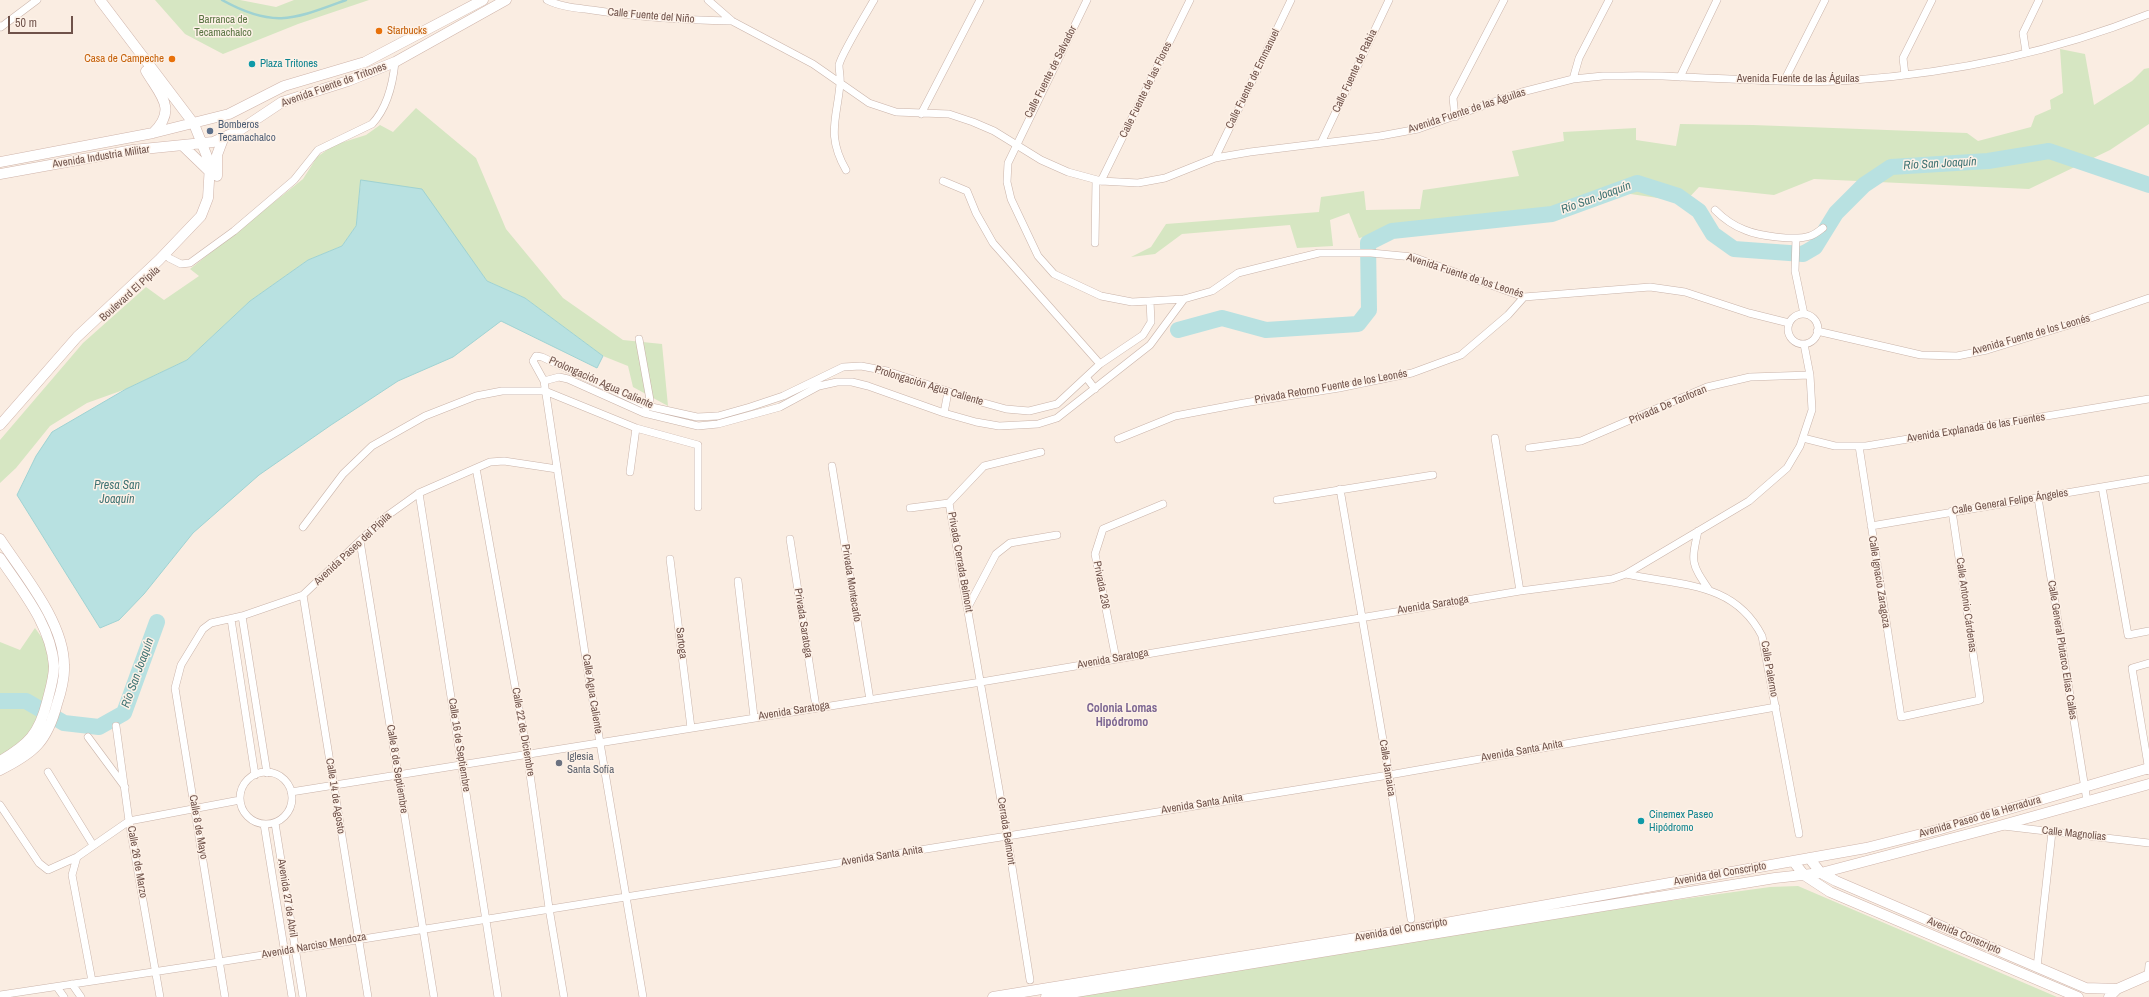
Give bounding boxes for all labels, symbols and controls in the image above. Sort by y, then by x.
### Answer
street label: Calle Fuente del Niño [607,6,695,26]
scale bar [10,8,75,34]
park label: Barranca de Tecamachalco [194,13,252,39]
text: 50 m [15,15,37,31]
place label: Starbucks [387,24,427,38]
street label: Calle Fuente de Salvador [1022,24,1080,120]
marker: Starbucks [374,26,384,36]
street label: Calle Fuente de Emmanuel [1223,27,1283,131]
street label: Calle Fuente de Rabia [1330,27,1380,115]
street label: Calle Fuente de las Flores [1117,40,1175,140]
place label: Casa de Campeche [84,52,164,66]
marker: Casa de Campeche [167,54,177,64]
place label: Plaza Tritones [260,57,318,71]
marker: Plaza Tritones [247,59,257,69]
street label: Avenida Fuente de Tritones [279,60,389,110]
street label: Avenida Fuente de las Águilas [1737,72,1859,86]
street label: Avenida Fuente de las Águilas [1407,86,1527,136]
place label: Bomberos Tecamachalco [218,118,276,144]
marker: Bomberos Tecamachalco [205,126,215,136]
street label: Avenida Industria Militar [52,143,150,171]
water label: Río San Joaquín [1903,155,1977,173]
water label: Río San Joaquín [1559,179,1633,217]
street label: Avenida Fuente de los Leonés [1405,251,1525,301]
street label: Boulevard El Pípila [97,263,163,325]
street label: Avenida Fuente de los Leonés [1970,312,2092,358]
street label: Prolongación Agua Caliente [547,354,655,412]
street label: Prolongación Agua Caliente [873,363,985,409]
street label: Privada Retorno Fuente de los Leonés [1254,367,1408,407]
street label: Privada De Tanforan [1627,383,1709,427]
street label: Avenida Explanada de las Fuentes [1906,411,2046,445]
water label: Presa San Joaquín [94,479,140,507]
street label: Calle General Felipe Ángeles [1951,486,2069,518]
street label: Avenida Paseo del Pípila [312,510,394,588]
street label: Privada Cerrada Belmont [945,511,975,613]
street label: Calle Ignacio Zaragoza [1865,535,1893,629]
street label: Privada Montecarlo [838,543,864,623]
street label: Calle Antonio Cárdenas [1953,557,1979,653]
street label: Privada 236 [1090,560,1112,610]
street label: Calle General Plutarco Elías Calles [2044,579,2080,721]
street label: Privada Saratoga [791,587,815,659]
street label: Avenida Saratoga [1396,593,1470,617]
street label: Sartoga [673,627,689,659]
water label: Río San Joaquín [119,636,157,710]
street label: Calle Palermo [1758,640,1780,698]
street label: Avenida Saratoga [1076,646,1150,672]
street label: Calle Agua Caliente [579,653,605,735]
street label: Calle 22 de Diciembre [509,687,537,777]
street label: Calle 16 de Septiembre [445,697,473,793]
street label: Avenida Saratoga [757,699,831,723]
district label: Colonia Lomas Hipódromo [1087,702,1157,730]
street label: Calle 8 de Septiembre [383,724,411,814]
street label: Avenida Santa Anita [1480,737,1564,765]
street label: Calle Jamaica [1376,739,1398,797]
place label: Iglesia Santa Sofía [567,750,614,776]
street label: Calle 14 de Agosto [323,757,347,835]
marker: Iglesia Santa Sofía [554,758,564,768]
street label: Avenida Santa Anita [1160,791,1244,817]
street label: Avenida Paseo de la Herradura [1918,793,2042,841]
street label: Calle 8 de Mayo [186,794,210,860]
street label: Cerrada Belmont [994,796,1018,866]
place label: Cinemex Paseo Hipódromo [1649,808,1713,834]
marker: Cinemex Paseo Hipódromo [1636,816,1646,826]
street label: Calle Magnolias [2041,824,2107,844]
street label: Calle 26 de Marzo [124,825,150,899]
street label: Avenida Santa Anita [840,843,924,869]
street label: Avenida 27 de Abril [274,858,300,938]
street label: Avenida del Conscripto [1673,859,1767,889]
street label: Avenida Conscripto [1925,914,2003,958]
street label: Avenida del Conscripto [1354,915,1448,945]
street label: Avenida Narciso Mendoza [261,930,367,962]

